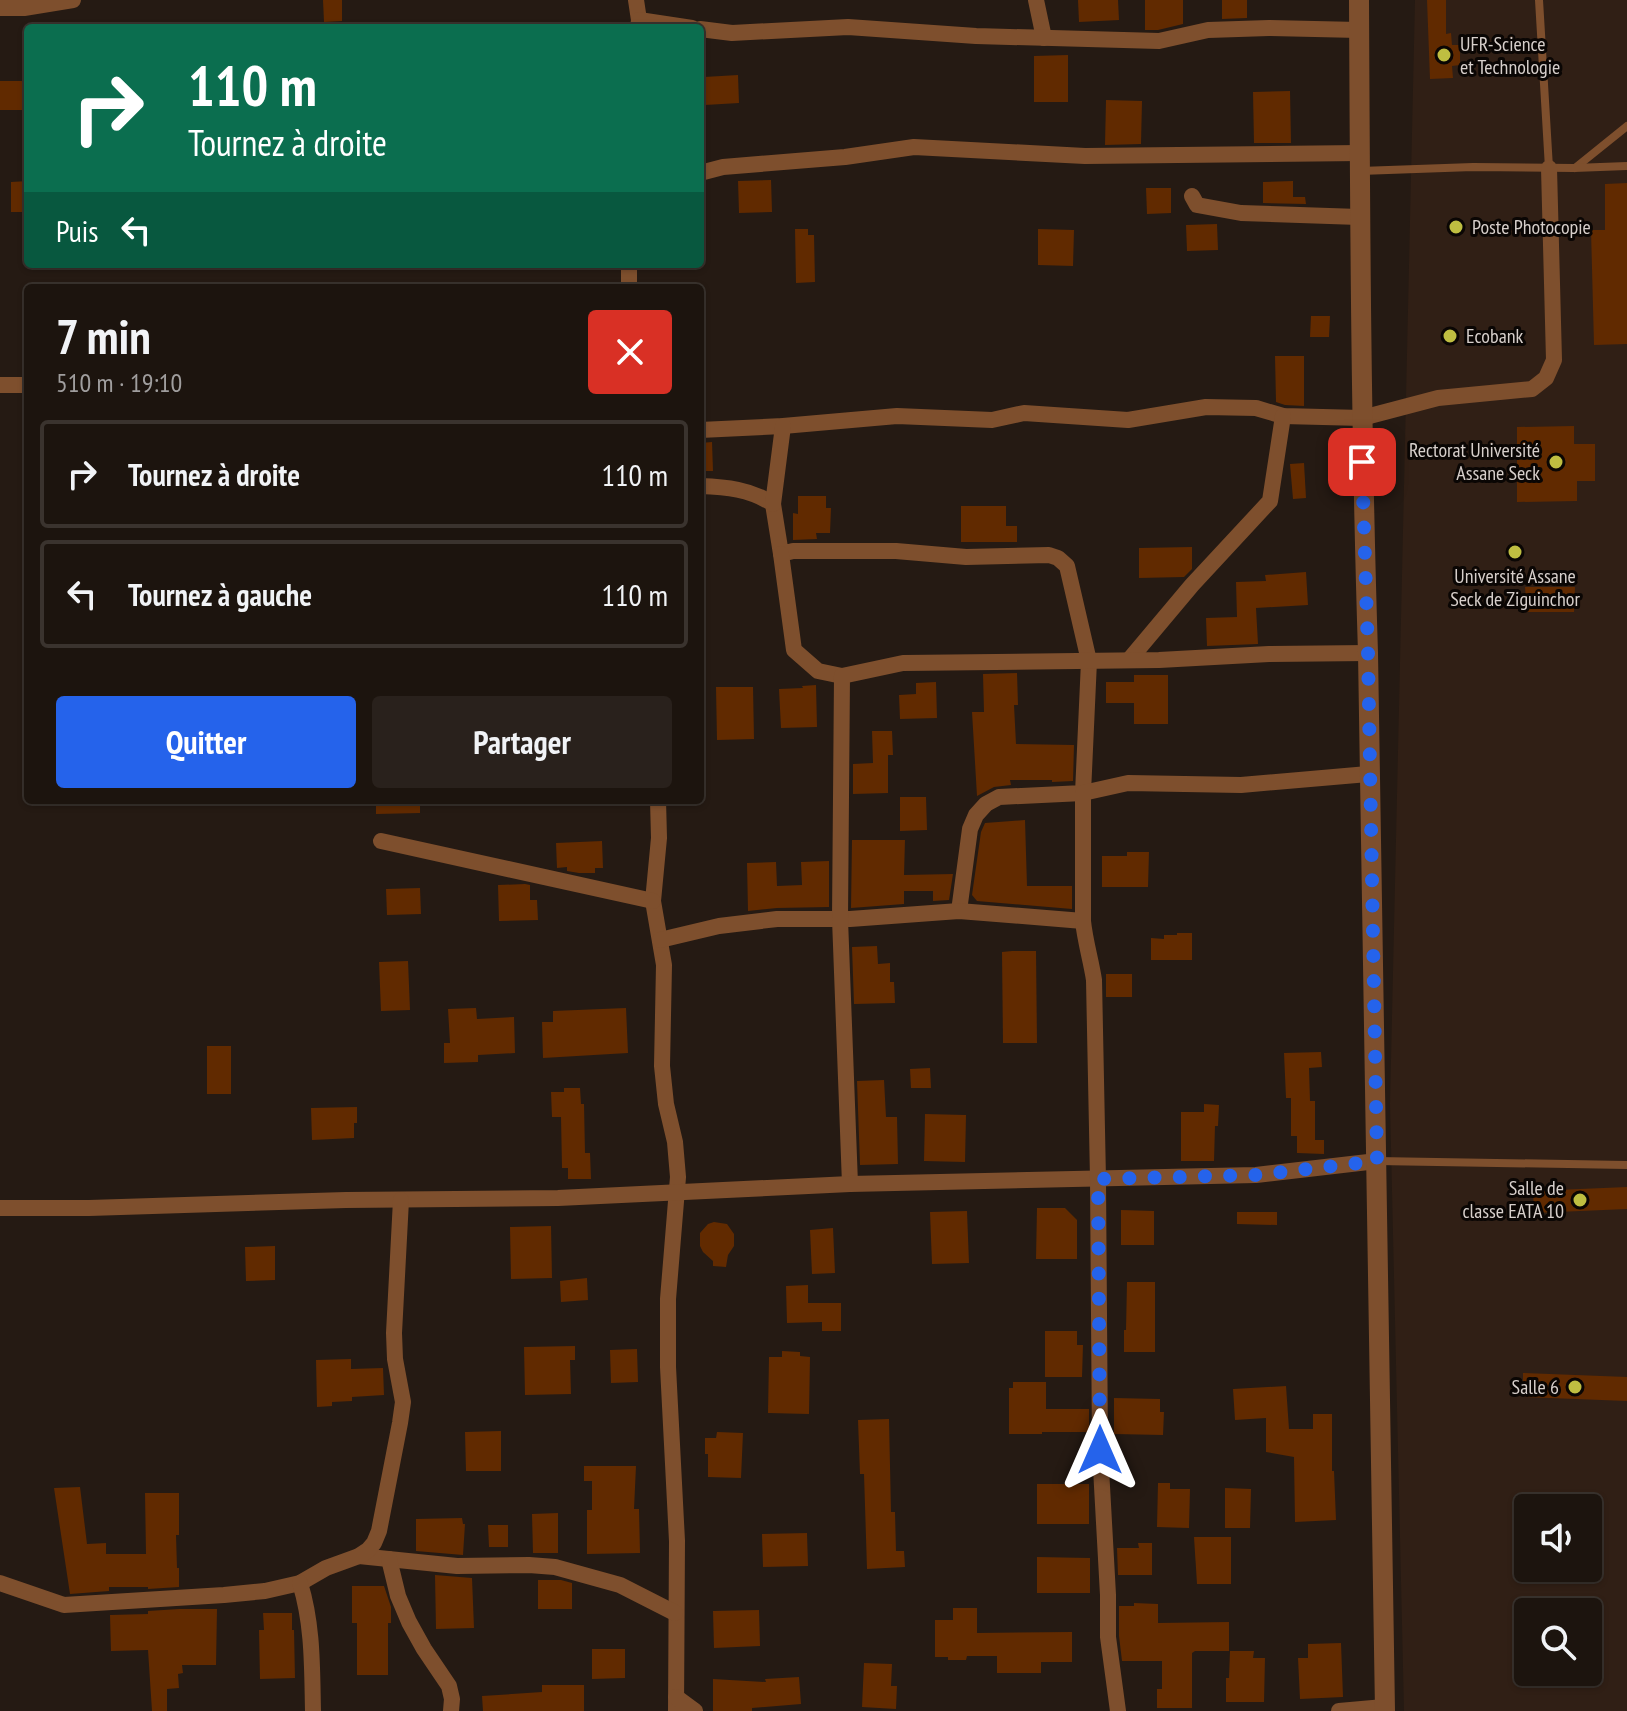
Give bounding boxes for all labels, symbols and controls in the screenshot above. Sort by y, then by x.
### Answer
place label: UFR-Science et Technologie [1460,31,1560,80]
marker: UFR-Science et Technologie [1435,46,1453,64]
text: 110 m [188,49,317,121]
icon: right [56,56,160,160]
text: Tournez à droite [188,119,387,166]
icon: left [114,208,158,252]
text: Puis [56,211,98,250]
place label: Poste Photocopie [1472,214,1591,240]
marker: Poste Photocopie [1447,218,1465,236]
text: 7 min [56,305,151,367]
button: close [588,310,672,394]
place label: Ecobank [1466,323,1523,349]
marker: Ecobank [1441,327,1459,345]
text: 510 m · 19:10 [56,366,182,399]
pin [1328,428,1396,496]
place label: Rectorat Université Assane Seck [1409,437,1540,486]
icon: arrive [1340,440,1384,484]
icon: right [60,452,104,496]
marker: Rectorat Université Assane Seck [1547,453,1565,471]
text: Tournez à droite [128,455,300,494]
text: 110 m [602,455,668,494]
marker: Université Assane Seck de Ziguinchor [1506,543,1524,561]
place label: Université Assane Seck de Ziguinchor [1450,563,1580,612]
icon: left [60,572,104,616]
text: Tournez à gauche [128,575,312,614]
text: 110 m [602,575,668,614]
button: Quitter [56,696,356,788]
button: Partager [372,696,672,788]
place label: Salle de classe EATA 10 [1462,1175,1564,1224]
marker: Salle de classe EATA 10 [1571,1191,1589,1209]
place label: Salle 6 [1512,1374,1559,1400]
marker: Salle 6 [1566,1378,1584,1396]
position arrow [1058,1408,1142,1492]
map controls [1514,1494,1602,1686]
button: sound [1514,1494,1602,1582]
button: search [1514,1598,1602,1686]

